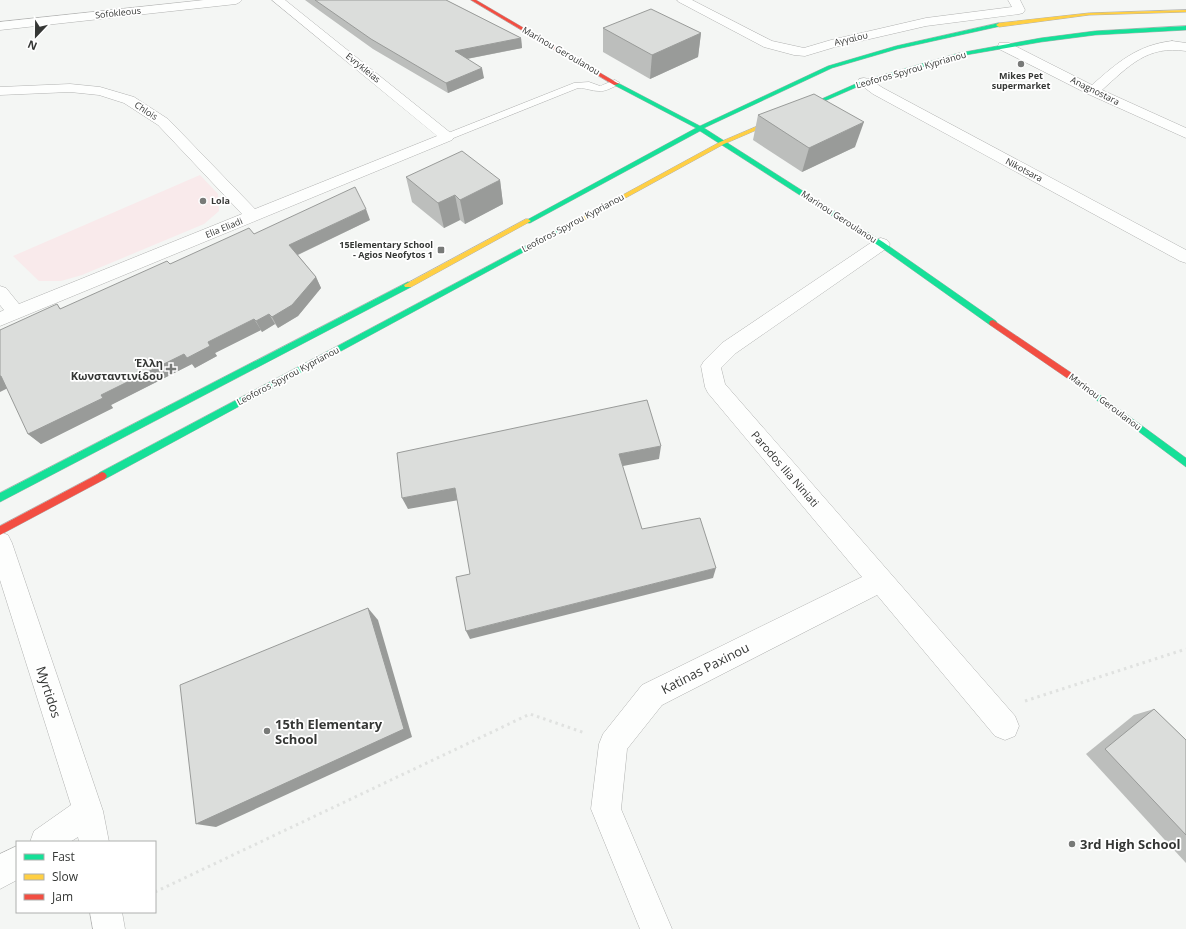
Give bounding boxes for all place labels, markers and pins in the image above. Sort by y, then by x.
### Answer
marker: Mikes Pet supermarket [1016,59,1026,69]
place label: Mikes Pet supermarket [992,69,1050,92]
place label: Lola [211,194,230,207]
marker: Lola [198,196,208,206]
place label: 15Elementary School - Agios Neofytos 1 [339,238,433,261]
marker: 15Elementary School - Agios Neofytos 1 [436,245,446,255]
place label: Έλλη Κωνσταντινίδου [71,355,163,383]
marker: Έλλη Κωνσταντινίδου [166,364,176,374]
place label: 15th Elementary School [275,715,383,748]
marker: 15th Elementary School [262,726,272,736]
place label: 3rd High School [1080,835,1181,853]
marker: 3rd High School [1067,839,1077,849]

